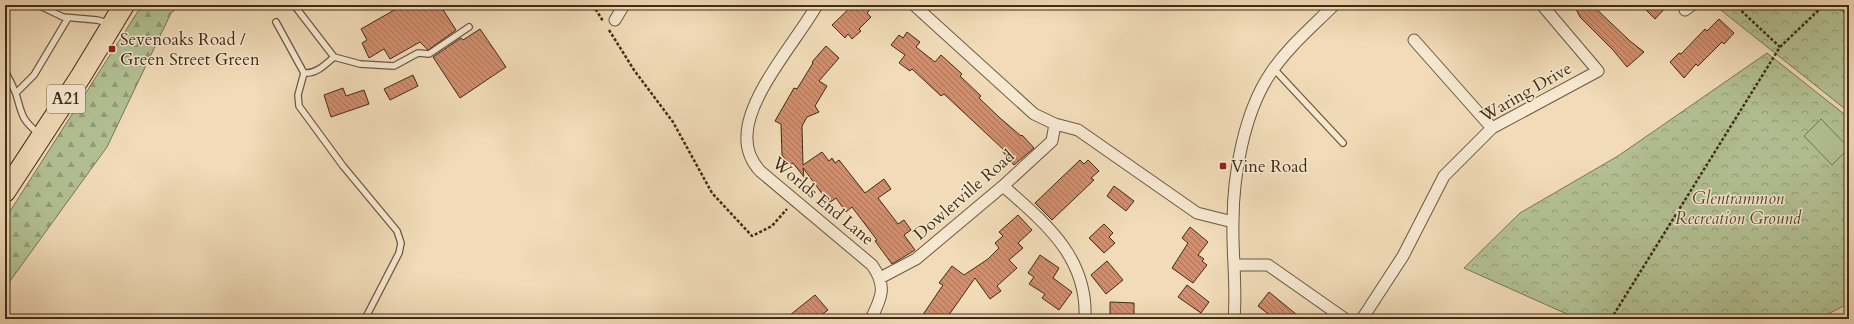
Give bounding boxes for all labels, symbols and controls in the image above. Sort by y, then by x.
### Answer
place label: Sevenoaks Road / Green Street Green [120,28,260,71]
marker: Sevenoaks Road / Green Street Green [107,44,117,54]
street label: Waring Drive [1475,57,1576,128]
road number: A21 [47,85,85,113]
street label: Dowlerville Road [909,145,1019,245]
street label: Worlds End Lane [766,151,879,250]
place label: Vine Road [1231,155,1308,178]
marker: Vine Road [1218,161,1228,171]
park label: Glentrammon Recreation Ground [1675,187,1802,230]

